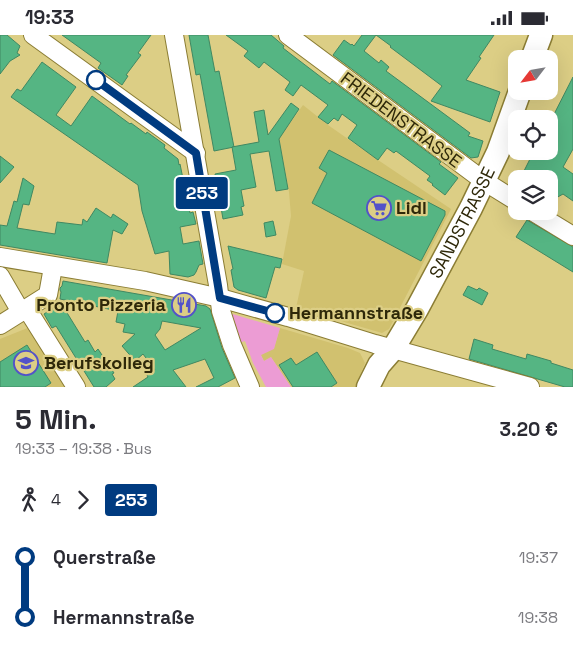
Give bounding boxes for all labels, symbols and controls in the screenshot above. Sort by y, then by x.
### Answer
text: 19:33 [25,5,74,30]
north arrow [508,50,558,100]
map controls [508,50,558,220]
street label: FRIEDENSTRASSE [336,67,466,173]
unlabelled marker [86,70,106,90]
button: locate [508,110,558,160]
street label: SANDSTRASSE [424,163,500,282]
button: layers [508,170,558,220]
line badge: 253 [173,177,231,209]
text: 253 [186,181,218,204]
supermarket icon: Lidl [366,195,392,221]
place label: Lidl [396,196,427,219]
restaurant icon: Pronto Pizzeria [171,292,197,318]
place label: Pronto Pizzeria [36,293,167,316]
place label: Hermannstraße [289,301,423,324]
marker: Hermannstraße [265,303,285,323]
school or university icon: Berufskolleg [13,350,39,376]
place label: Berufskolleg [44,351,154,374]
text: 5 Min. [15,401,97,437]
text: 3.20 € [499,417,558,442]
text: 19:33 – 19:38 · Bus [15,438,152,459]
icon: walk [15,486,43,514]
icon: forward [69,486,97,514]
text: 253 [115,488,147,511]
text: 4 [51,489,61,510]
text: Querstraße [53,545,156,570]
text: 19:37 [519,547,558,568]
text: Hermannstraße [53,605,195,630]
text: 19:38 [518,607,558,628]

